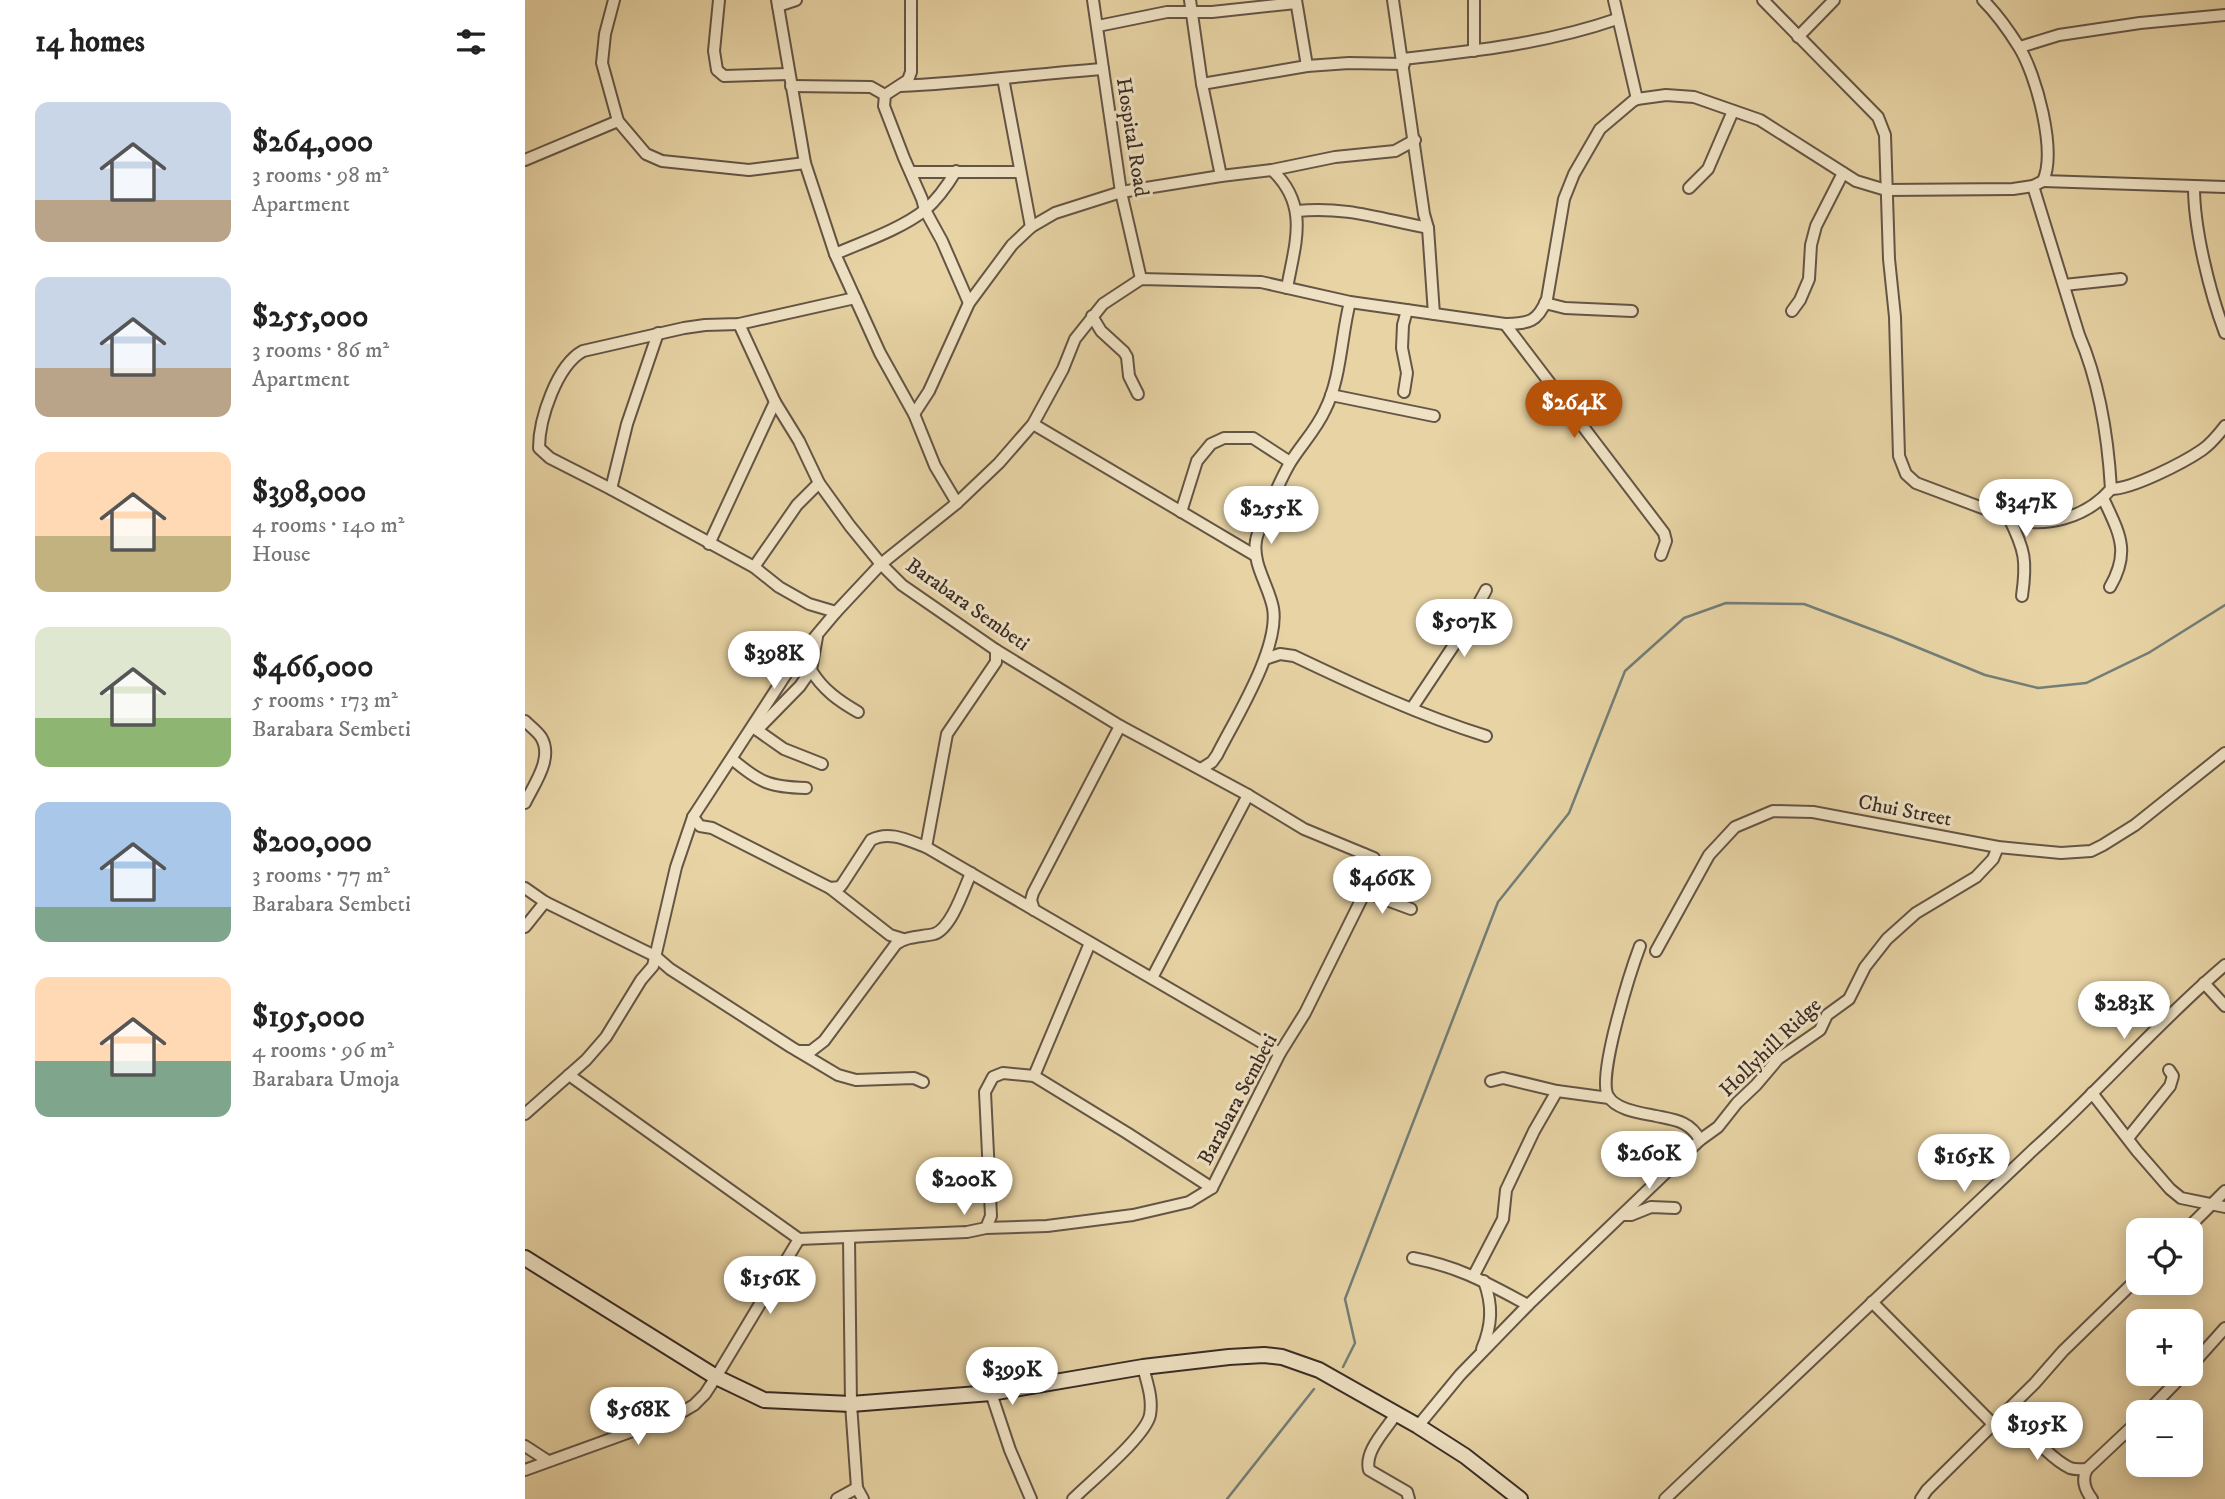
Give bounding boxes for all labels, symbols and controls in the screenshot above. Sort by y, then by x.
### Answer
icon: filters [452,23,490,61]
text: 14 homes [35,24,145,61]
street label: Hospital Road [1110,76,1154,199]
text: $264,000 [252,124,373,161]
icon: home [91,130,175,214]
text: 3 rooms · 98 m² [252,161,389,190]
text: Apartment [252,190,350,219]
text: $255,000 [252,299,368,336]
icon: home [91,305,175,389]
text: 3 rooms · 86 m² [252,336,389,365]
text: Apartment [252,365,350,394]
pin: $264K [1525,380,1623,440]
text: $264K [1541,388,1607,417]
text: $398,000 [252,474,366,511]
icon: home [91,480,175,564]
pin: $347K [1977,480,2075,539]
pin: $255K [1222,486,1320,546]
text: $347K [1995,487,2057,516]
text: $255K [1240,494,1302,523]
text: 4 rooms · 140 m² [252,511,405,540]
text: House [252,540,310,569]
street label: Barabara Sembeti [901,553,1034,657]
pin: $507K [1415,600,1513,659]
text: $507K [1432,607,1496,636]
pin: $398K [725,632,823,691]
text: $398K [744,639,804,668]
text: $466,000 [252,649,373,686]
icon: home [91,655,175,739]
text: 5 rooms · 173 m² [252,686,398,715]
text: Barabara Sembeti [252,715,411,744]
street label: Chui Street [1856,789,1954,833]
text: $200,000 [252,824,372,861]
icon: home [91,830,175,914]
pin: $466K [1333,856,1431,916]
text: 3 rooms · 77 m² [252,861,390,890]
text: $466K [1349,864,1415,893]
text: Barabara Sembeti [252,890,411,919]
pin: $283K [2075,982,2173,1041]
text: $283K [2094,989,2154,1018]
street label: Hollyhill Ridge [1714,992,1827,1103]
text: $195,000 [252,999,365,1036]
icon: home [91,1005,175,1089]
street label: Barabara Sembeti [1192,1029,1283,1170]
text: 4 rooms · 96 m² [252,1036,394,1065]
text: Barabara Umoja [252,1065,399,1094]
pin: $260K [1600,1132,1698,1191]
pin: $165K [1915,1134,2013,1194]
text: $260K [1617,1139,1681,1168]
text: $165K [1934,1142,1994,1171]
pin: $200K [915,1158,1013,1217]
text: $200K [932,1165,996,1194]
map controls [2126,1218,2203,1477]
button: locate [2126,1218,2203,1295]
pin: $156K [721,1256,819,1316]
text: $156K [740,1264,800,1293]
button: + [2126,1309,2203,1386]
pin: $399K [963,1348,1061,1407]
text: $399K [982,1355,1042,1384]
pin: $568K [589,1388,687,1447]
text: $568K [606,1395,670,1424]
button: − [2126,1400,2203,1477]
pin: $195K [1988,1402,2086,1462]
text: $195K [2007,1410,2067,1439]

